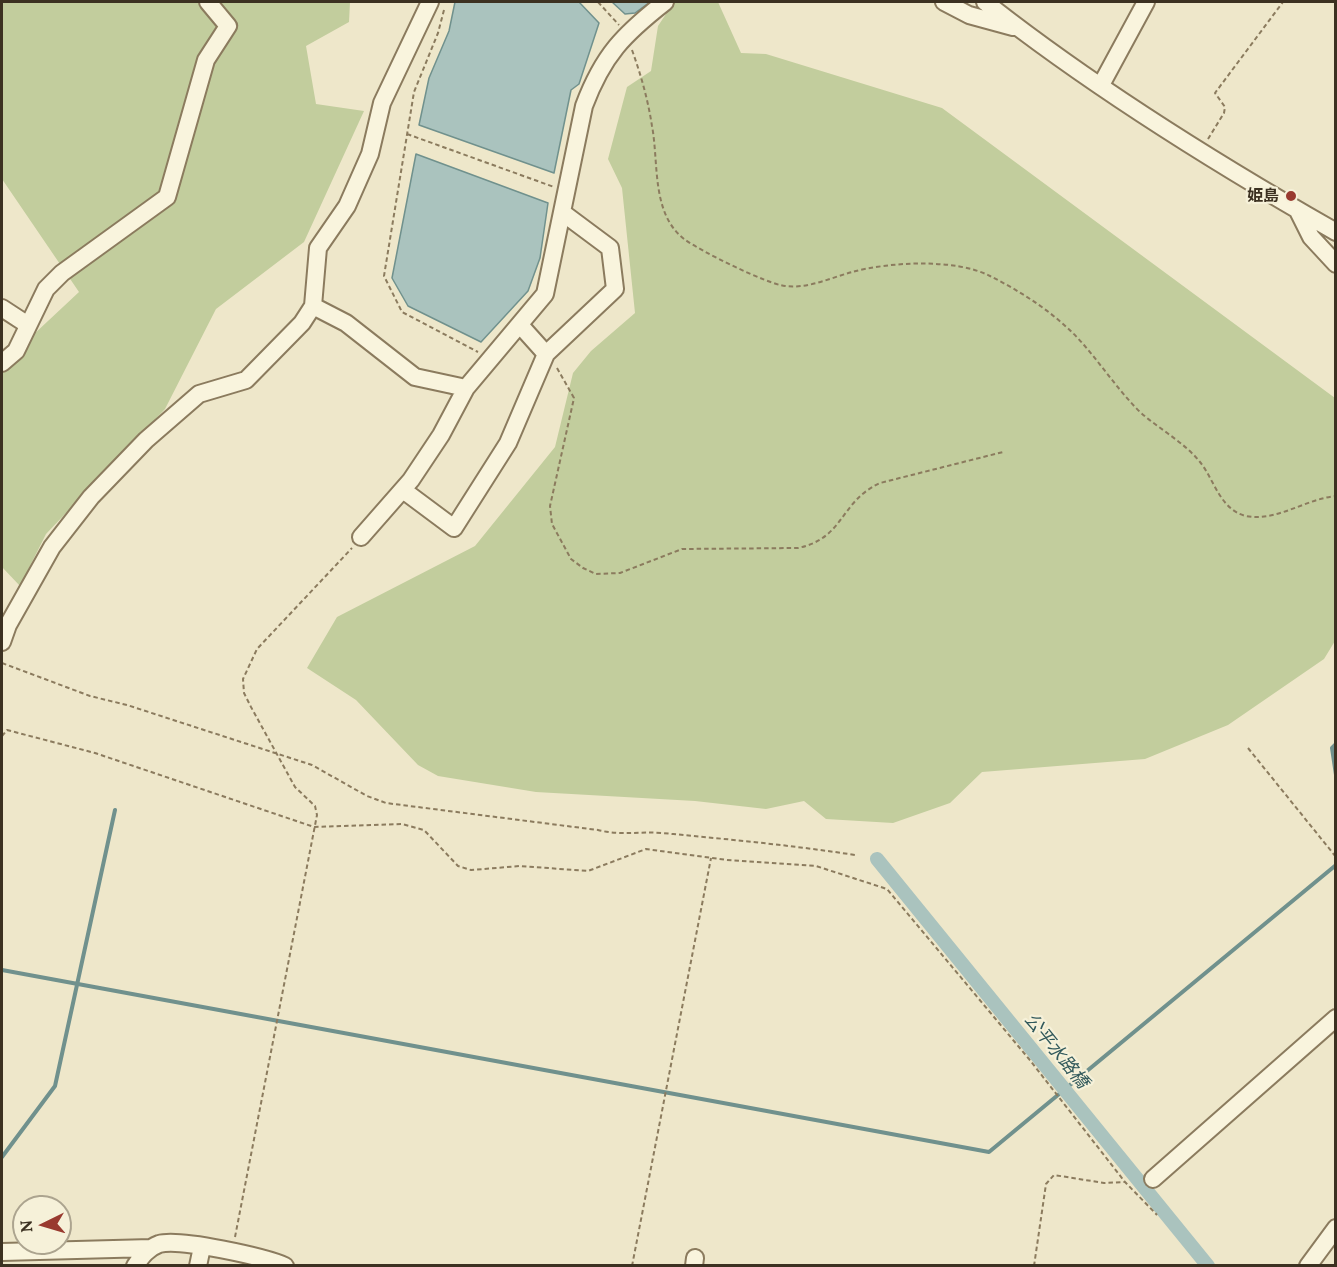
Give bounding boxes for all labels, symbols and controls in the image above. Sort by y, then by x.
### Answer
place label: 姫島 [1247,186,1279,206]
marker: 姫島 [1284,189,1298,203]
water label: 公平水路橋 [1019,1009,1093,1093]
north arrow [12,1195,72,1255]
text: N [16,1219,37,1233]

